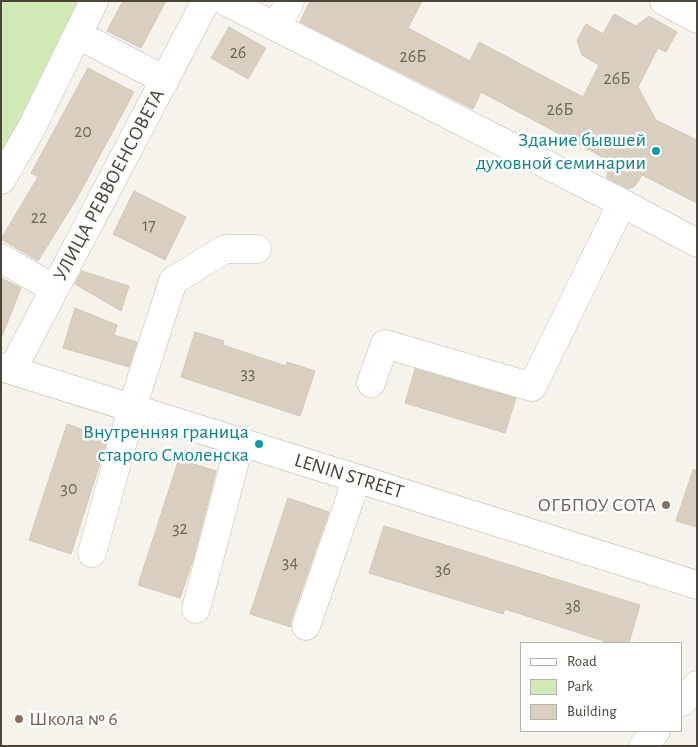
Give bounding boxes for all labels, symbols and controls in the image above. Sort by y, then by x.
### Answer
house number: 26 [230,42,246,64]
house number: 26Б [400,46,426,68]
house number: 26Б [604,68,630,90]
street label: УЛИЦА РЕВВОЕНСОВЕТА [48,85,170,285]
house number: 26Б [547,99,573,121]
house number: 20 [74,121,92,143]
place label: Здание бывшей духовной семинарии [476,128,646,175]
marker: Здание бывшей духовной семинарии [650,145,662,157]
house number: 22 [31,207,47,229]
house number: 17 [142,215,156,237]
house number: 33 [241,363,255,385]
place label: Внутренняя граница старого Смоленска [83,420,249,467]
marker: Внутренняя граница старого Смоленска [253,438,265,450]
street label: LENIN STREET [291,448,407,504]
house number: 30 [61,478,77,500]
place label: ОГБПОУ СОТА [538,493,656,517]
marker: ОГБПОУ СОТА [660,499,672,511]
house number: 32 [172,518,188,540]
house number: 34 [282,552,298,574]
house number: 36 [435,559,451,581]
house number: 38 [565,596,581,618]
legend [520,642,683,732]
text: Road [567,654,597,669]
text: Park [567,679,593,694]
text: Building [567,704,617,719]
place label: Школа № 6 [29,707,118,731]
marker: Школа № 6 [13,713,25,725]

